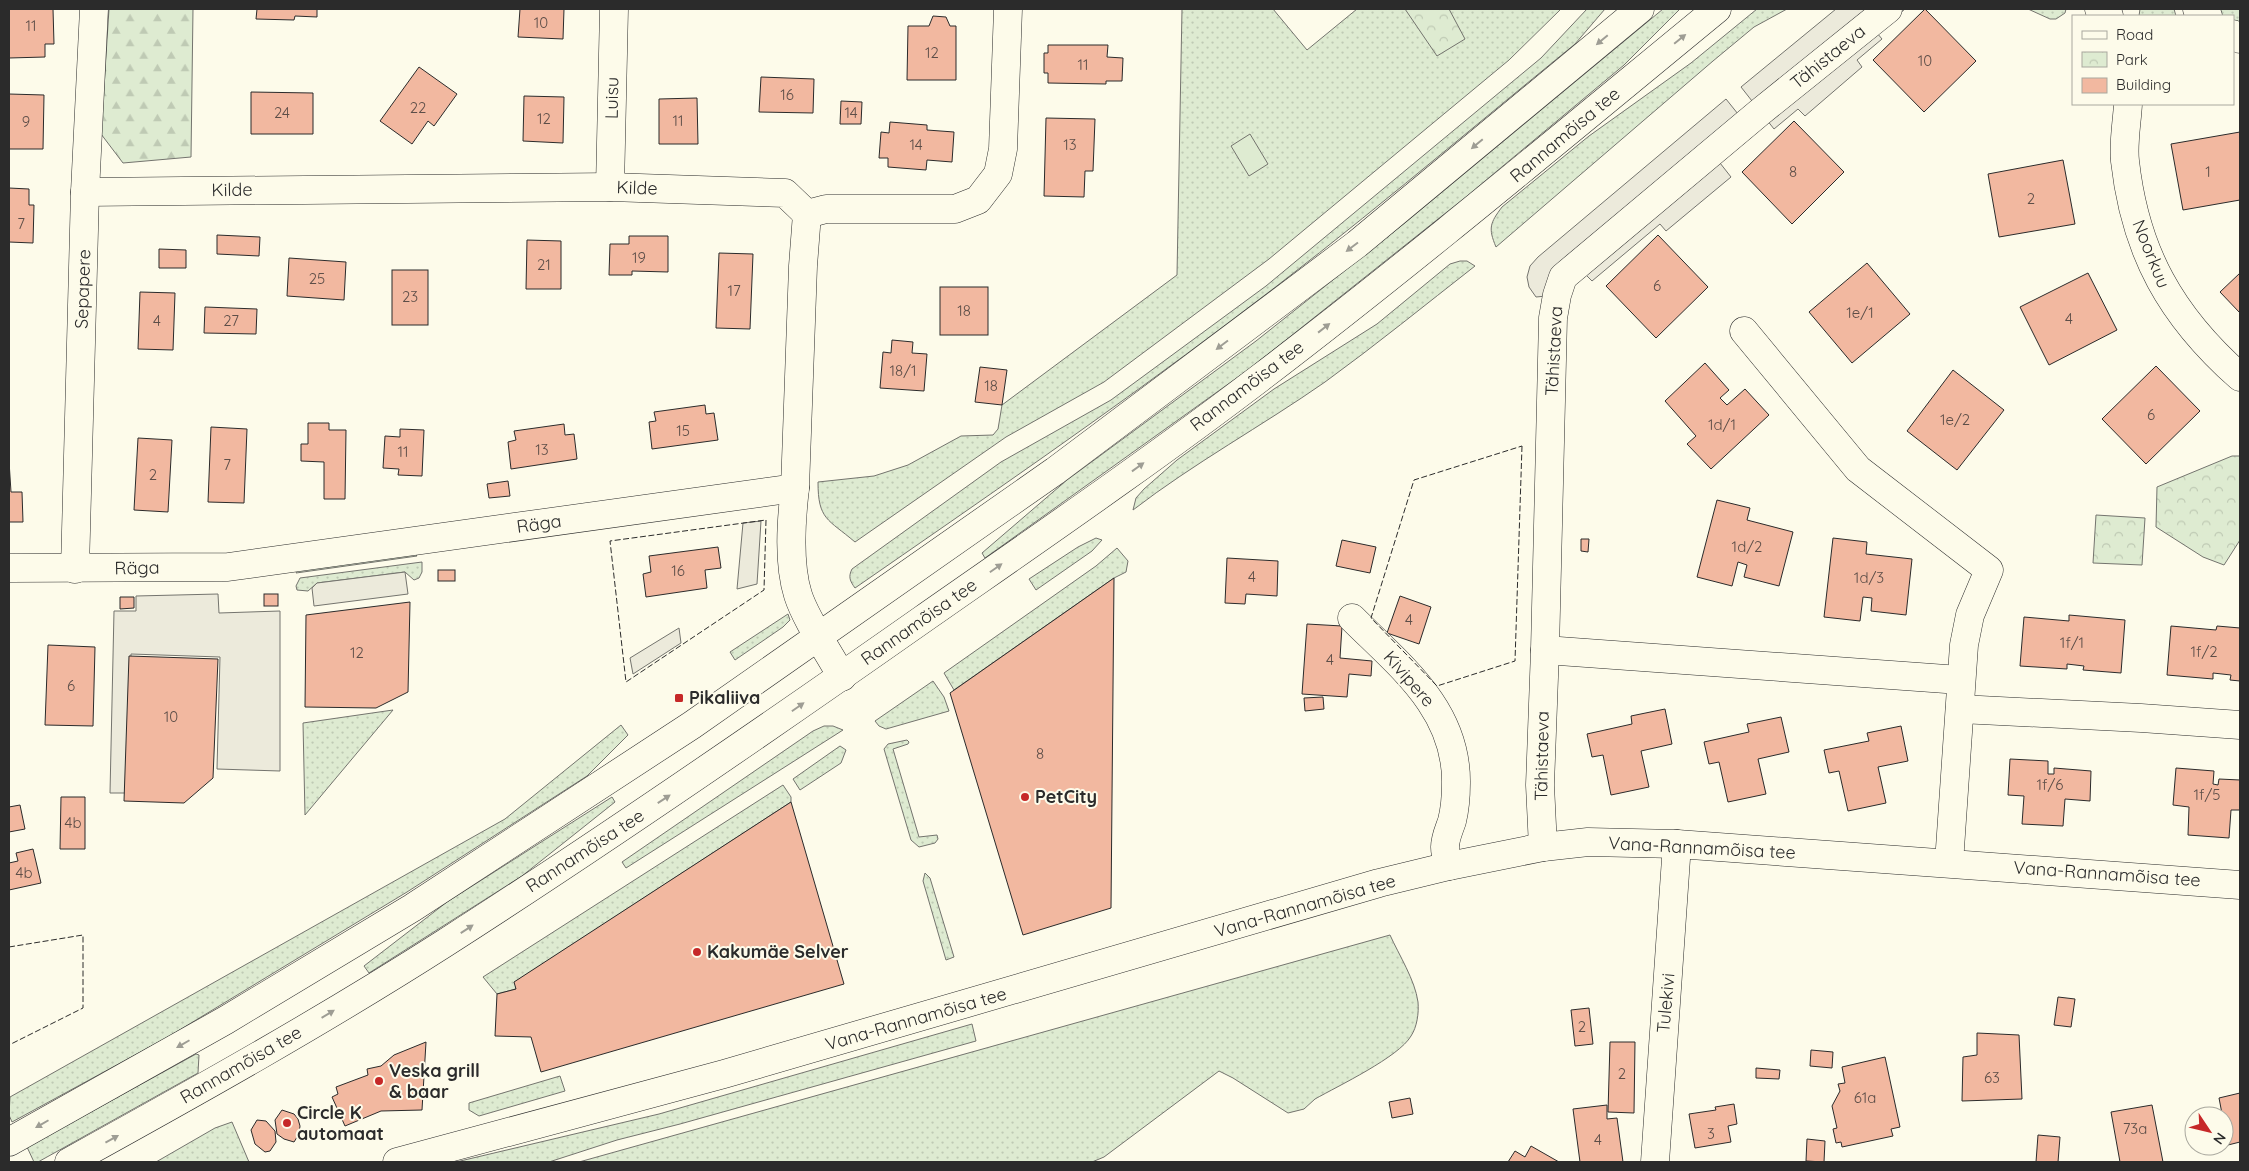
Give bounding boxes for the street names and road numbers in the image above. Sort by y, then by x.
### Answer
street label: Tähistaeva [1785,19,1870,94]
street label: Luisu [600,77,623,119]
street label: Rannamõisa tee [1505,82,1624,187]
street label: Kilde [616,175,658,200]
street label: Kilde [211,178,253,201]
street label: Noorkuu [2127,216,2176,291]
street label: Sepapere [70,249,95,329]
street label: Tähistaeva [1540,305,1567,397]
street label: Rannamõisa tee [1185,335,1308,436]
street label: Räga [515,509,563,538]
street label: Räga [114,556,160,579]
street label: Rannamõisa tee [856,573,981,670]
street label: Kivipere [1379,646,1440,712]
street label: Tähistaeva [1529,711,1554,801]
street label: Rannamõisa tee [521,804,648,897]
street label: Vana-Rannamõisa tee [1608,831,1796,864]
street label: Vana-Rannamõisa tee [2013,855,2201,892]
street label: Vana-Rannamõisa tee [1212,869,1398,942]
street label: Tulekivi [1651,972,1680,1034]
street label: Vana-Rannamõisa tee [823,982,1009,1055]
street label: Rannamõisa tee [176,1020,306,1109]

